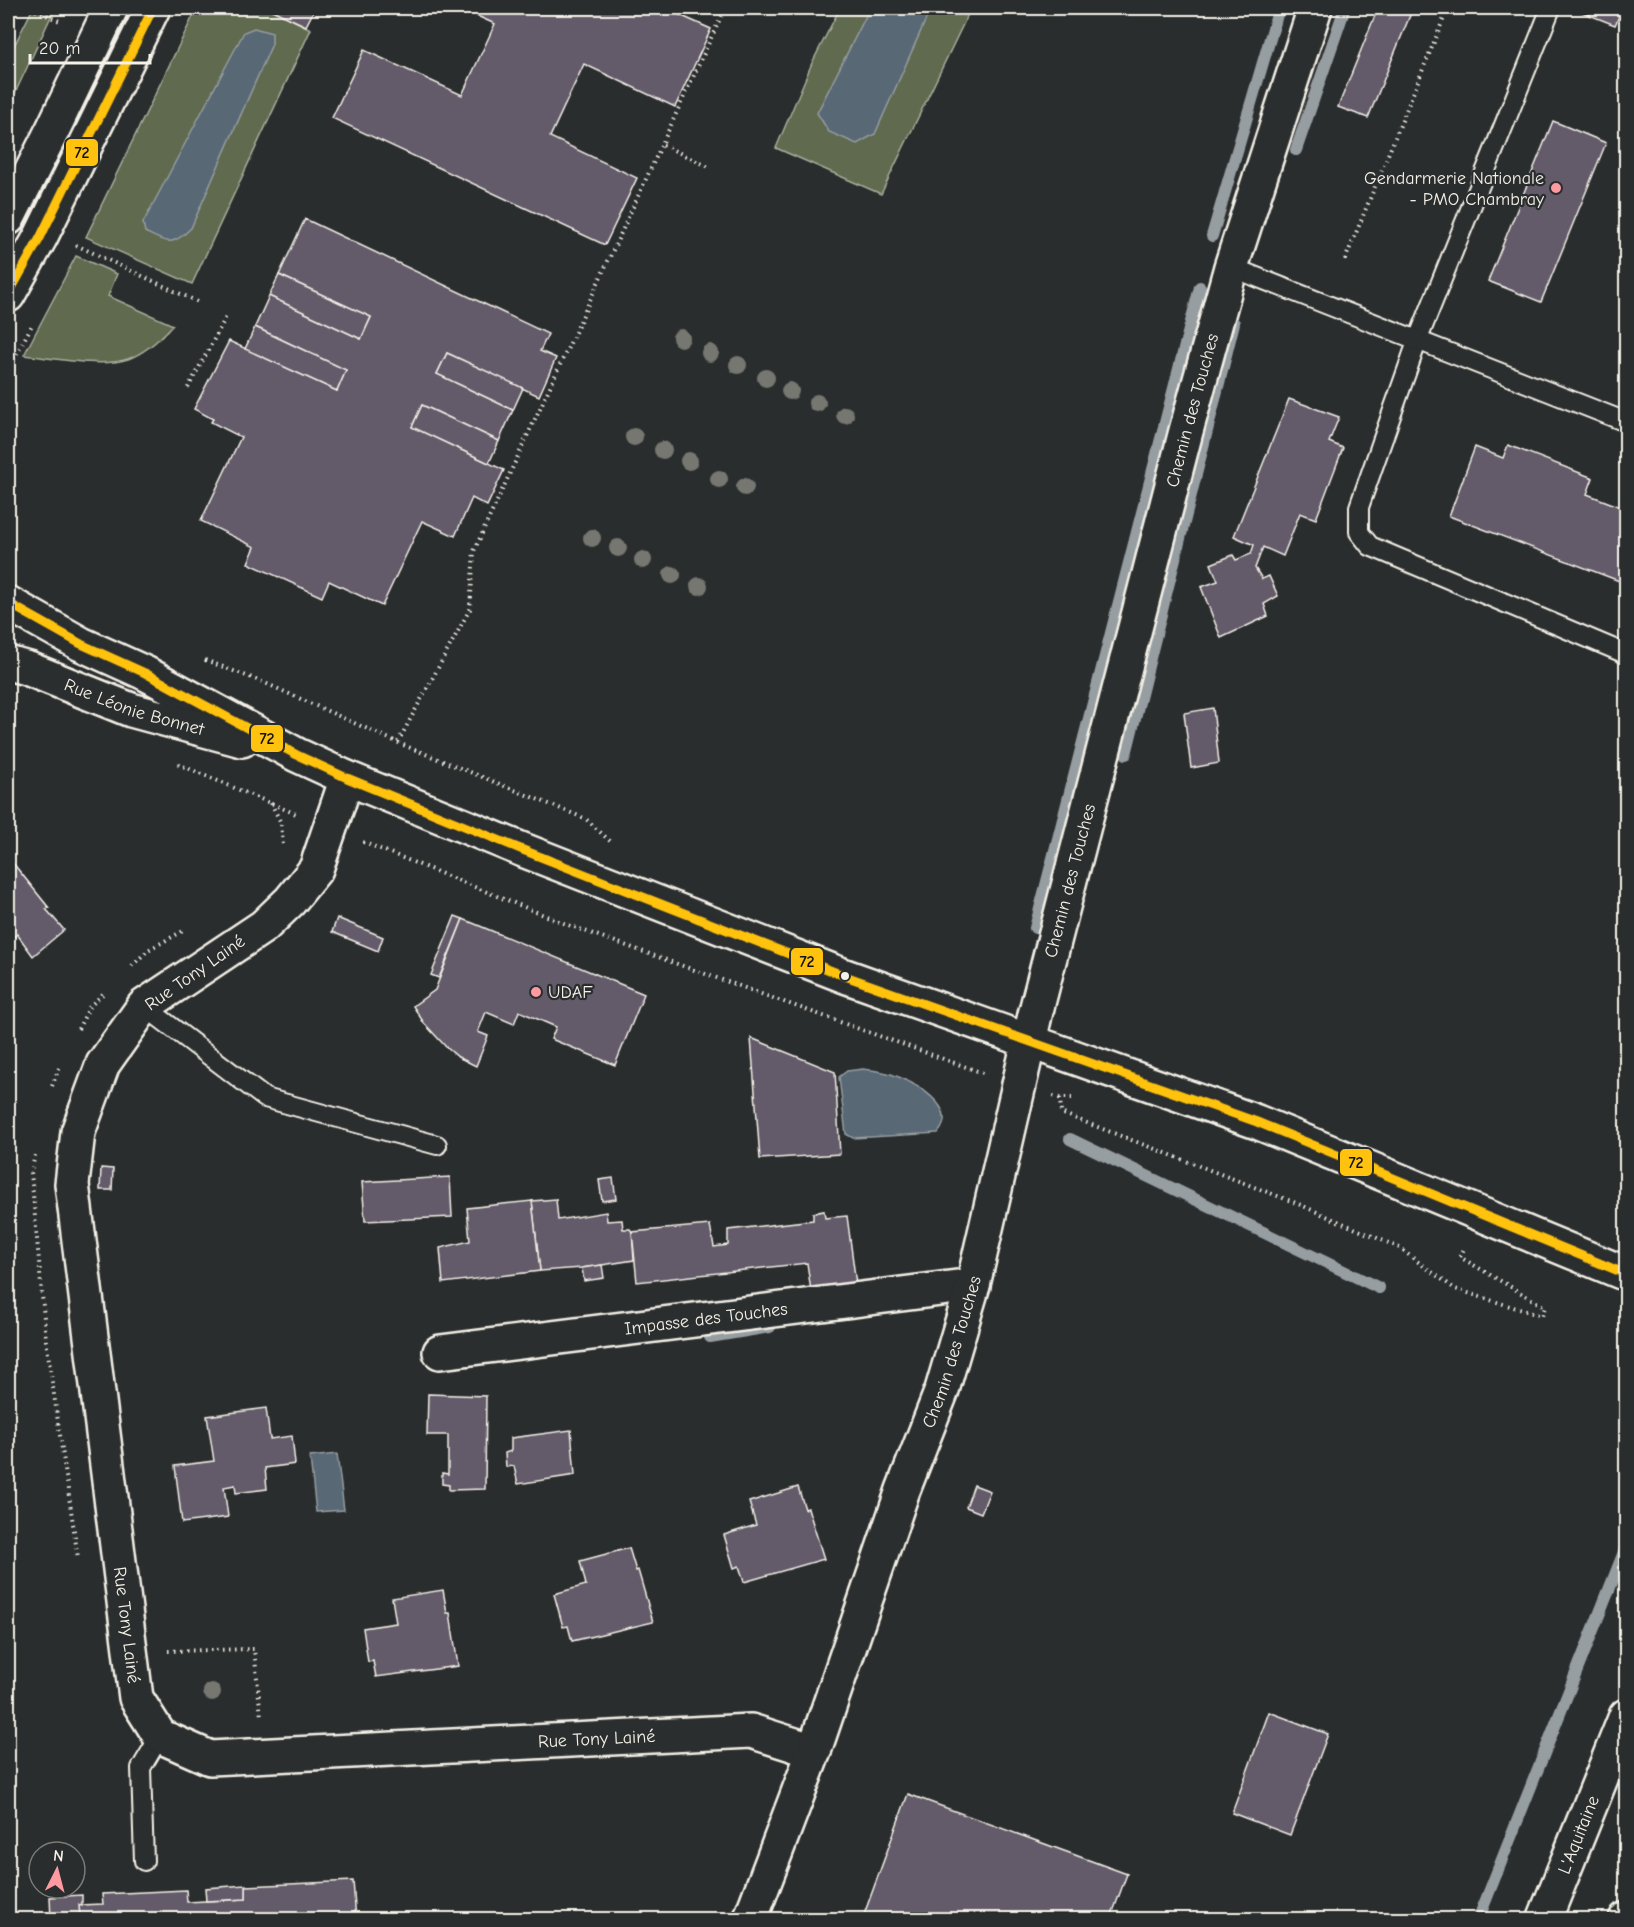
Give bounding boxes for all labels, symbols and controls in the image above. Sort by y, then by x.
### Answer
scale bar [30,27,150,65]
text: 20 m [39,38,80,59]
line badge: 72 [65,138,99,167]
text: 72 [74,144,90,162]
place label: Gendarmerie Nationale - PMO Chambray [1364,168,1545,210]
marker: Gendarmerie Nationale - PMO Chambray [1549,181,1563,195]
street label: Chemin des Touches [1161,331,1223,489]
street label: Rue Léonie Bonnet [61,674,207,740]
line badge: 72 [250,724,284,753]
text: 72 [259,730,275,748]
street label: Chemin des Touches [1040,802,1100,960]
street label: Rue Tony Lainé [141,931,249,1015]
line badge: 72 [790,947,824,976]
text: 72 [799,953,815,971]
unlabelled marker [839,970,851,982]
place label: UDAF [548,982,593,1003]
marker: UDAF [529,985,543,999]
line badge: 72 [1339,1148,1373,1177]
text: 72 [1348,1154,1364,1172]
street label: Chemin des Touches [918,1274,985,1431]
street label: Impasse des Touches [623,1298,789,1339]
street label: Rue Tony Lainé [109,1566,145,1685]
street label: Rue Tony Lainé [537,1725,656,1752]
street label: L'Aquitaine [1553,1792,1603,1877]
north arrow [27,1840,87,1900]
text: N [52,1847,65,1866]

